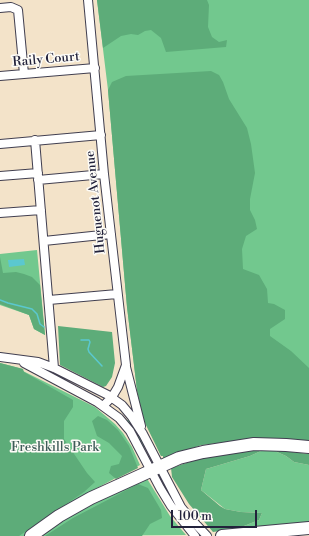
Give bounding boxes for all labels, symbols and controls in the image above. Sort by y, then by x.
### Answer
street label: Raily Court [12,49,80,71]
street label: Huguenot Avenue [83,150,109,254]
park label: Freshkills Park [11,440,99,456]
scale bar [173,502,259,528]
text: 100 m [178,509,212,524]

